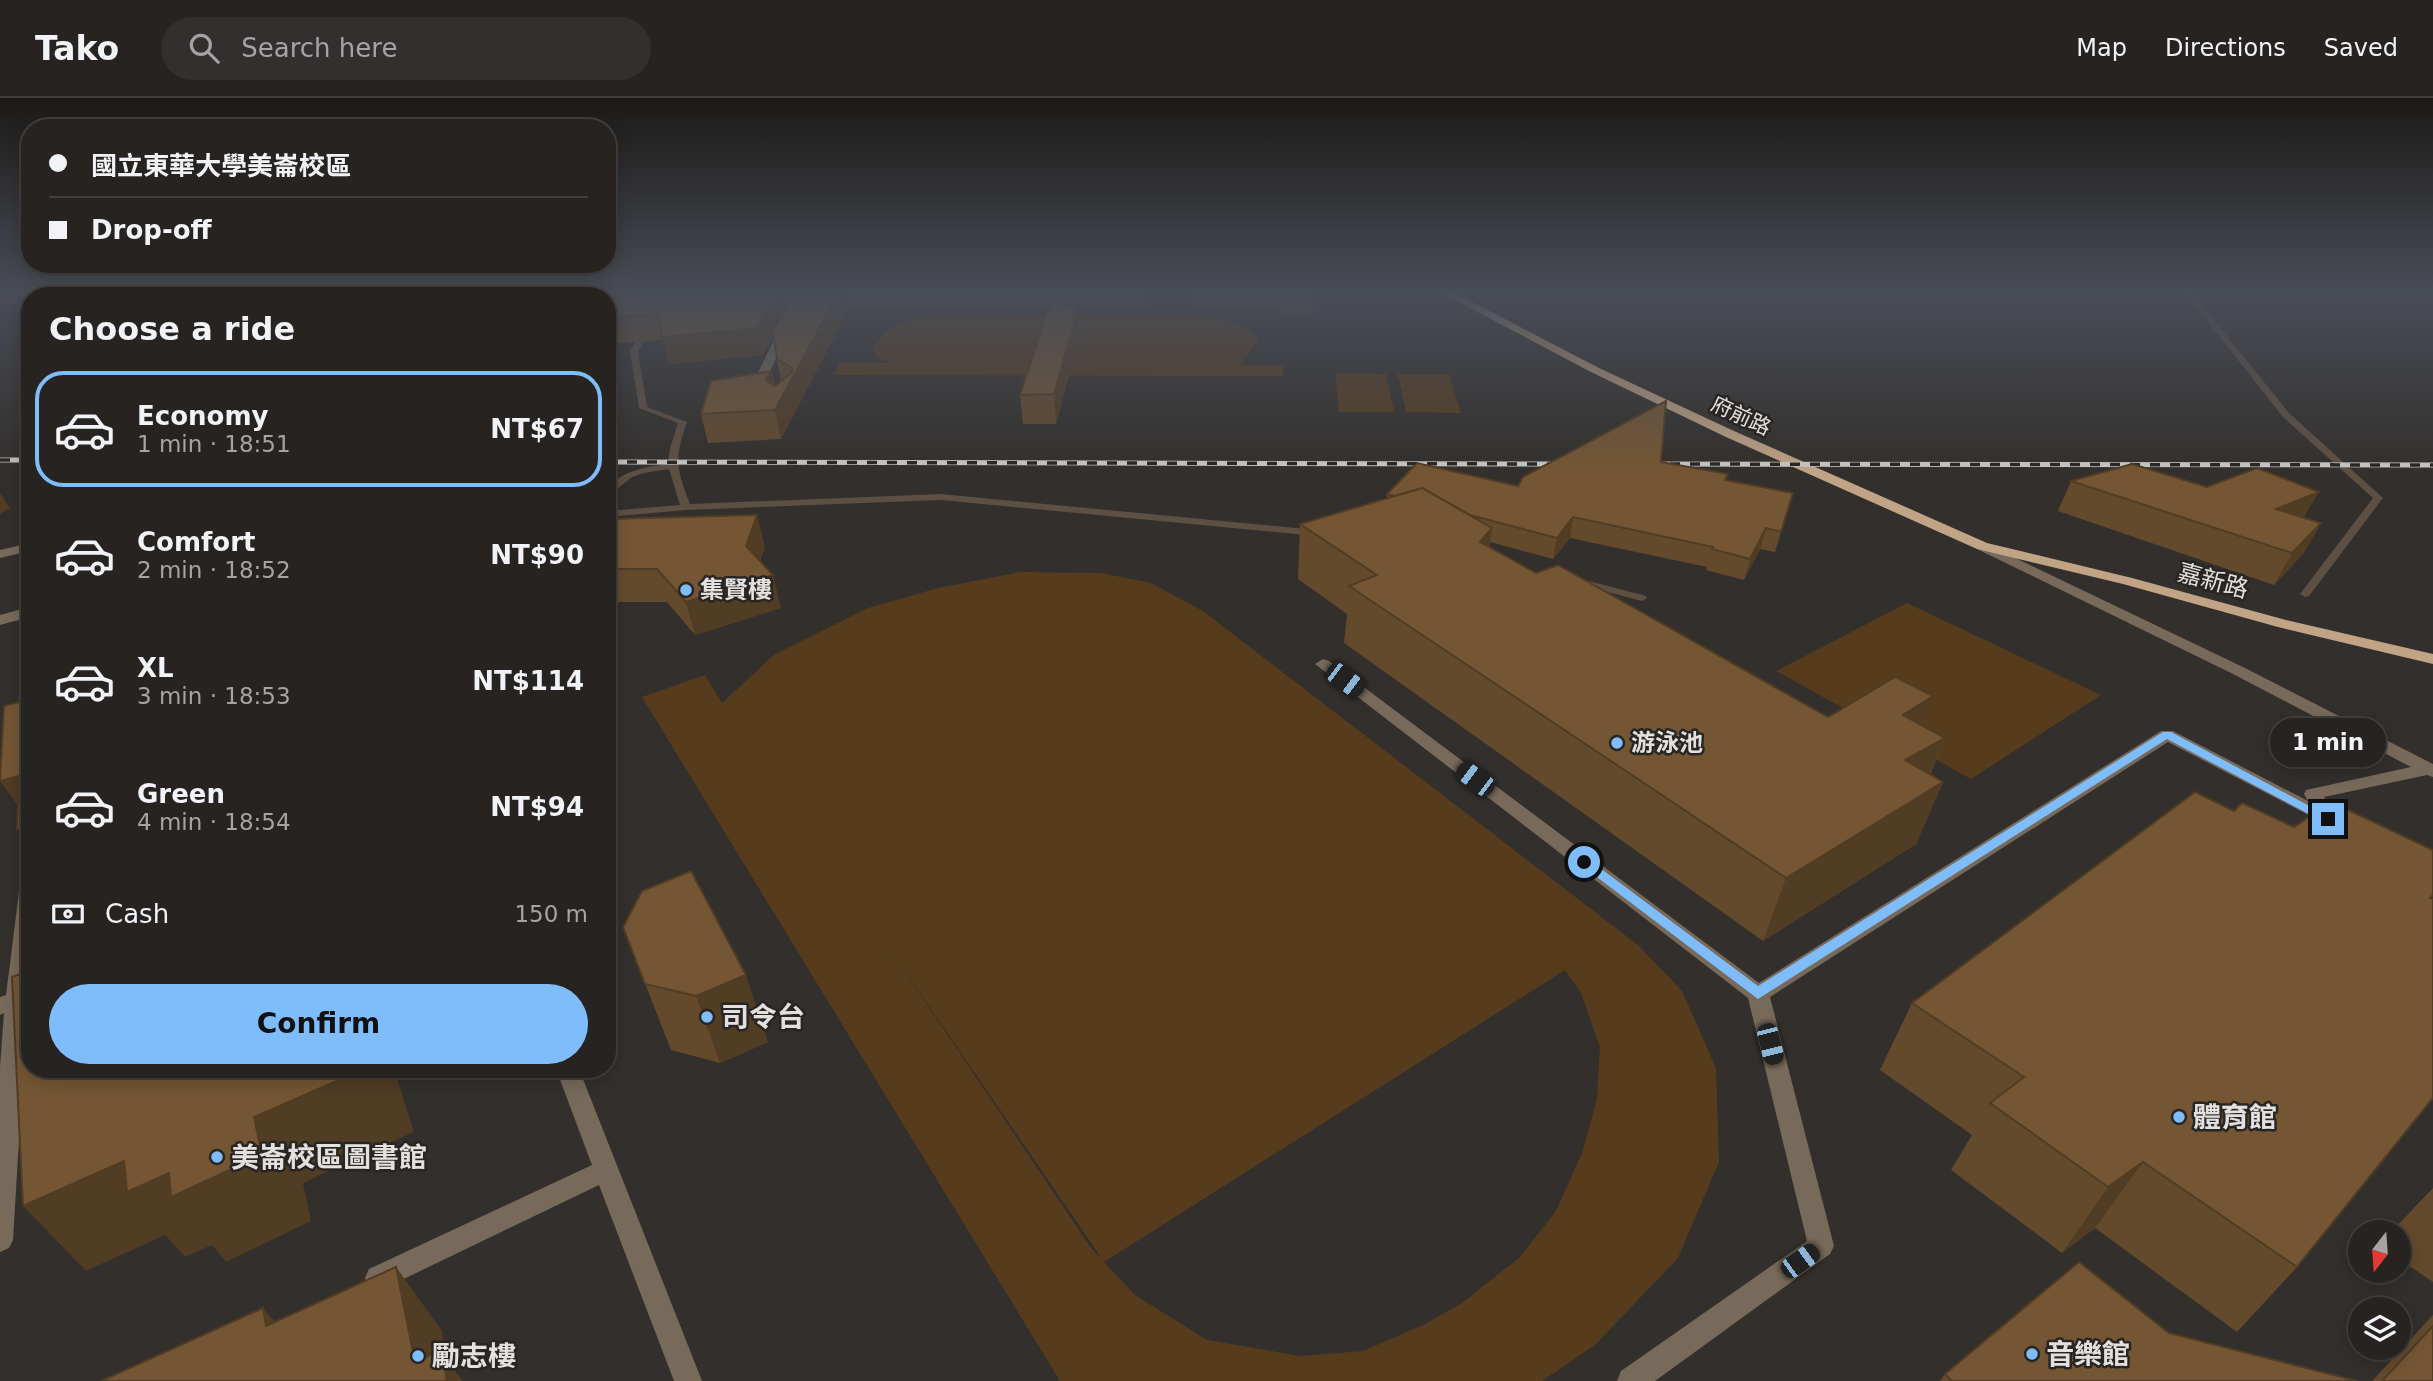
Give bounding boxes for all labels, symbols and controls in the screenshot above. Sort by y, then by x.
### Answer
search box [161,17,651,80]
text: Tako [35,29,119,68]
icon: search [185,29,223,67]
text: Search here [241,33,397,63]
text: Map [2076,34,2127,62]
text: Directions [2165,34,2286,62]
text: Saved [2324,34,2398,62]
text: 國立東華大學美崙校區 [91,151,351,181]
text: Drop-off [91,215,212,245]
text: Choose a ride [49,310,295,348]
street label: 府前路 [1707,392,1775,440]
icon: car [53,398,116,461]
text: Economy [137,401,268,431]
text: NT$67 [490,414,584,444]
text: 1 min · 18:51 [137,431,291,457]
icon: car [53,524,116,587]
text: Comfort [137,527,255,557]
text: NT$90 [490,540,584,570]
text: 2 min · 18:52 [137,557,291,583]
street label: 嘉新路 [2175,558,2251,604]
place label: 集賢樓 [700,576,772,604]
marker: 集賢樓 [678,582,694,598]
icon: car [53,650,116,713]
text: XL [137,653,174,683]
car [1322,659,1369,701]
text: NT$114 [472,666,584,696]
text: 3 min · 18:53 [137,683,291,709]
callout: 1 min [2270,718,2386,766]
place label: 游泳池 [1631,729,1703,757]
text: 1 min [2292,729,2364,755]
marker: 游泳池 [1609,735,1625,751]
car [1452,758,1499,800]
icon: car [53,776,116,839]
text: Green [137,779,225,809]
text: NT$94 [490,792,584,822]
route end [2312,803,2344,835]
text: 4 min · 18:54 [137,809,291,835]
route start [1568,846,1600,878]
icon: cash [49,895,87,933]
text: Cash [105,899,169,929]
text: 150 m [514,901,588,927]
button: Confirm [49,984,588,1064]
place label: 司令台 [721,1001,805,1034]
marker: 司令台 [699,1009,715,1025]
car [1755,1021,1786,1067]
place label: 體育館 [2193,1101,2277,1134]
marker: 體育館 [2171,1109,2187,1125]
place label: 美崙校區圖書館 [231,1141,427,1174]
marker: 美崙校區圖書館 [209,1149,225,1165]
north arrow [2348,1220,2412,1283]
map controls [2348,1220,2411,1360]
car [1777,1240,1824,1282]
button: layers [2348,1297,2411,1360]
place label: 音樂館 [2046,1338,2130,1371]
place label: 勵志樓 [432,1340,516,1373]
marker: 音樂館 [2024,1346,2040,1362]
marker: 勵志樓 [410,1348,426,1364]

